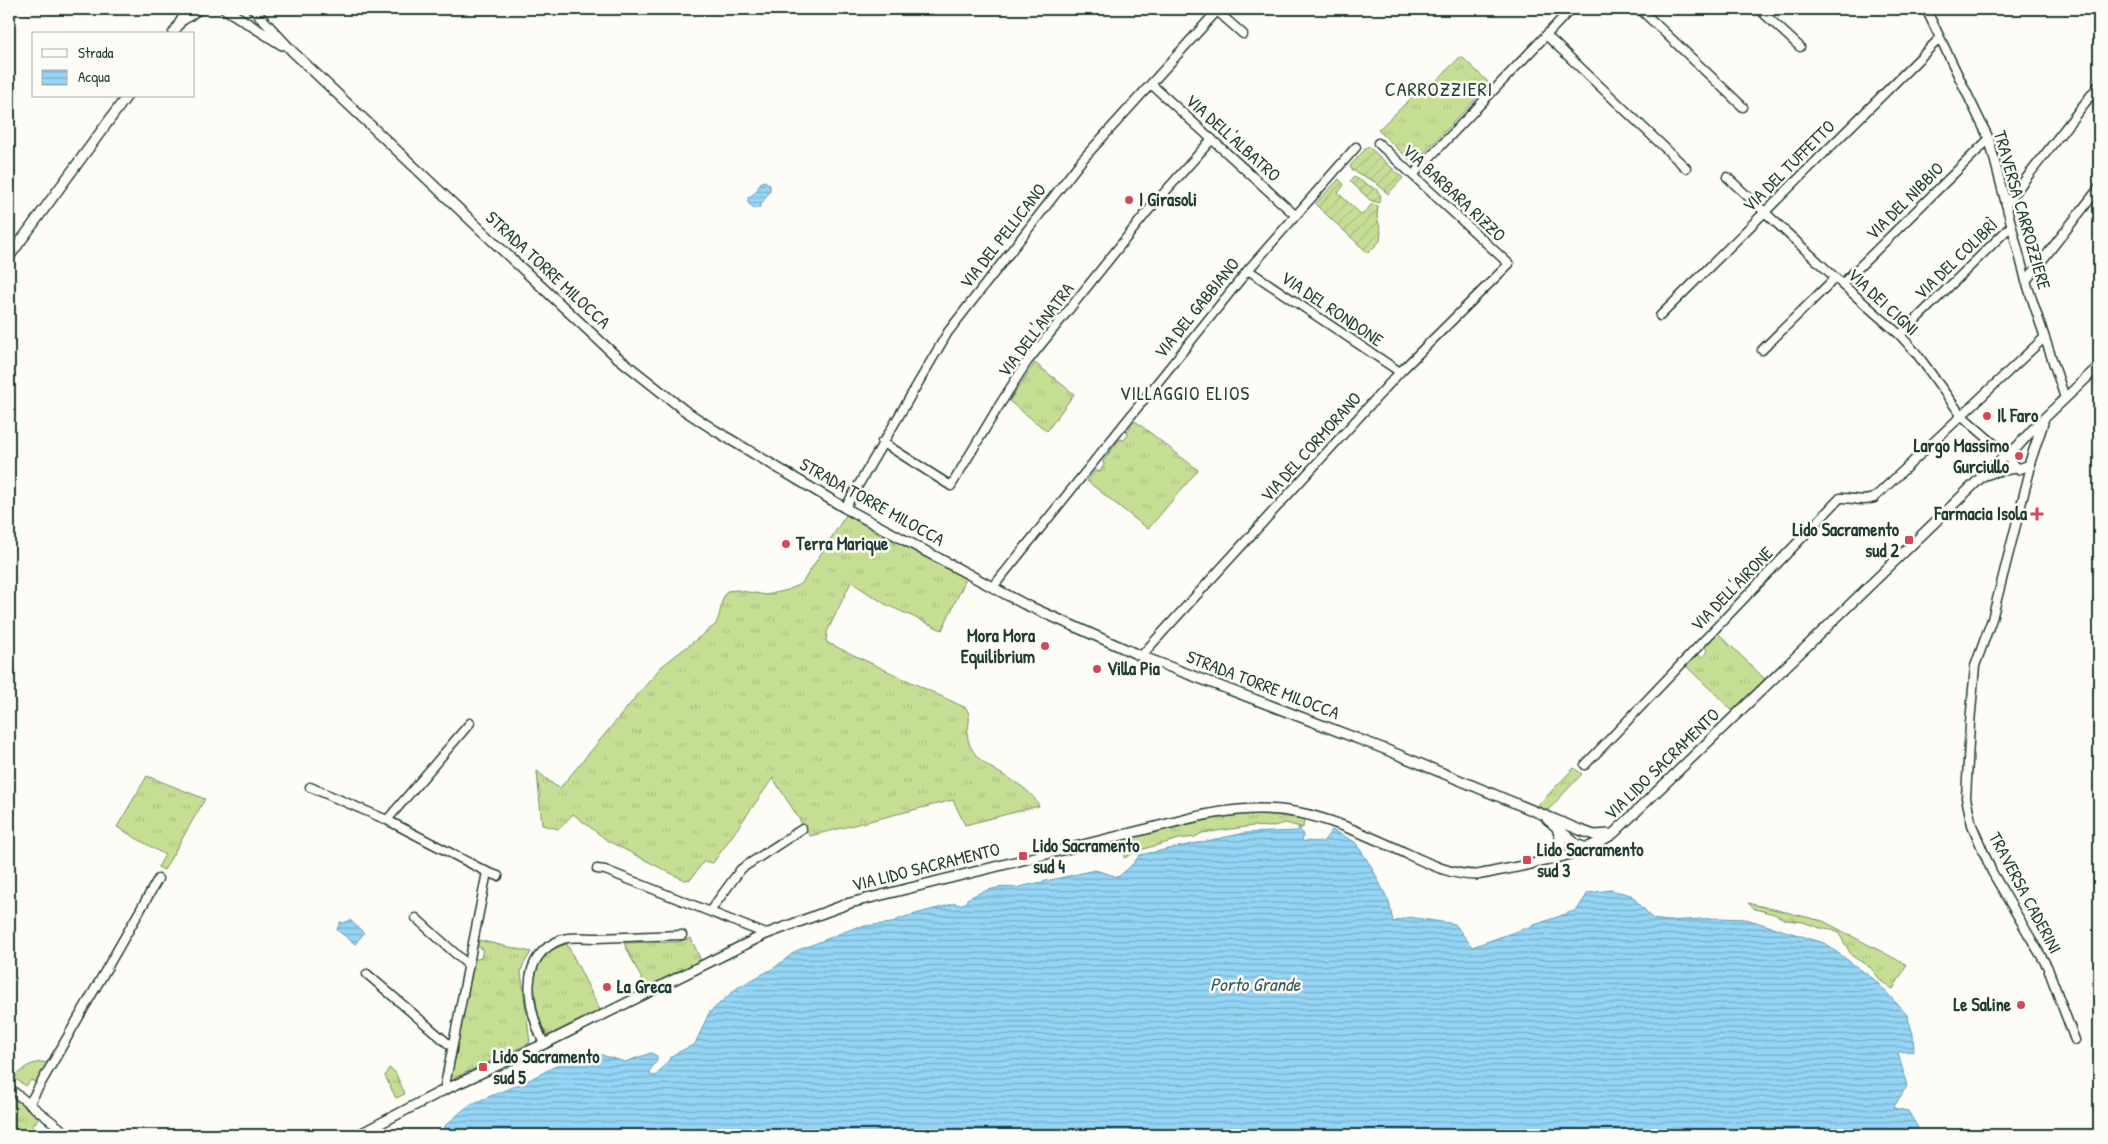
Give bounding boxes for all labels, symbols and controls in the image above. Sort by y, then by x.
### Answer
legend [32,32,195,98]
text: Strada [78,42,114,63]
text: Acqua [78,66,110,87]
district label: CARROZZIERI [1385,75,1493,102]
street label: VIA DELL'ALBATRO [1180,88,1286,187]
street label: VIA DEL TUFFETTO [1737,114,1840,217]
street label: TRAVERSA CARROZZIERE [1988,127,2057,292]
street label: VIA BARBARA RIZZO [1397,138,1512,247]
street label: VIA DEL NIBBIO [1860,156,1949,245]
street label: VIA DEL PELLICANO [954,178,1052,293]
place label: I Girasoli [1139,187,1197,212]
marker: I Girasoli [1123,194,1135,206]
street label: STRADA TORRE MILOCCA [481,205,616,334]
street label: VIA DEL COLIBRÌ [1909,213,2003,305]
street label: VIA DEL GABBIANO [1148,252,1245,363]
street label: VIA DEI CIGNI [1842,262,1924,341]
street label: VIA DEL RONDONE [1276,265,1388,352]
street label: VIA DELL'ANATRA [992,277,1080,382]
district label: VILLAGGIO ELIOS [1120,380,1250,406]
street label: VIA DEL CORMORANO [1255,386,1367,507]
place label: Il Faro [1997,403,2039,428]
marker: Il Faro [1981,410,1993,422]
place label: Largo Massimo Gurciullo [1914,433,2010,479]
marker: Largo Massimo Gurciullo [2013,450,2025,462]
street label: STRADA TORRE MILOCCA [795,451,949,552]
place label: Farmacia Isola [1933,501,2028,526]
marker: Farmacia Isola [2031,508,2043,520]
place label: Lido Sacramento sud 2 [1793,517,1900,563]
place label: Terra Marique [795,531,889,557]
marker: Lido Sacramento sud 2 [1903,534,1915,546]
marker: Terra Marique [780,538,792,550]
street label: VIA DELL'AIRONE [1685,541,1778,636]
place label: Mora Mora Equilibrium [961,623,1036,670]
marker: Mora Mora Equilibrium [1039,640,1051,652]
street label: STRADA TORRE MILOCCA [1183,644,1344,725]
place label: Villa Pia [1107,656,1161,681]
marker: Villa Pia [1091,663,1103,675]
street label: VIA LIDO SACRAMENTO [1599,702,1725,825]
street label: TRAVERSA CADERINI [1983,828,2068,958]
place label: Lido Sacramento sud 4 [1033,833,1140,879]
street label: VIA LIDO SACRAMENTO [849,836,1002,897]
place label: Lido Sacramento sud 3 [1537,837,1644,883]
marker: Lido Sacramento sud 4 [1017,850,1029,862]
marker: Lido Sacramento sud 3 [1521,854,1533,866]
water label: Porto Grande [1210,971,1301,997]
place label: La Greca [617,974,673,999]
marker: La Greca [601,981,613,993]
place label: Le Saline [1954,992,2012,1017]
marker: Le Saline [2015,999,2027,1011]
place label: Lido Sacramento sud 5 [493,1044,600,1090]
marker: Lido Sacramento sud 5 [477,1061,489,1073]

